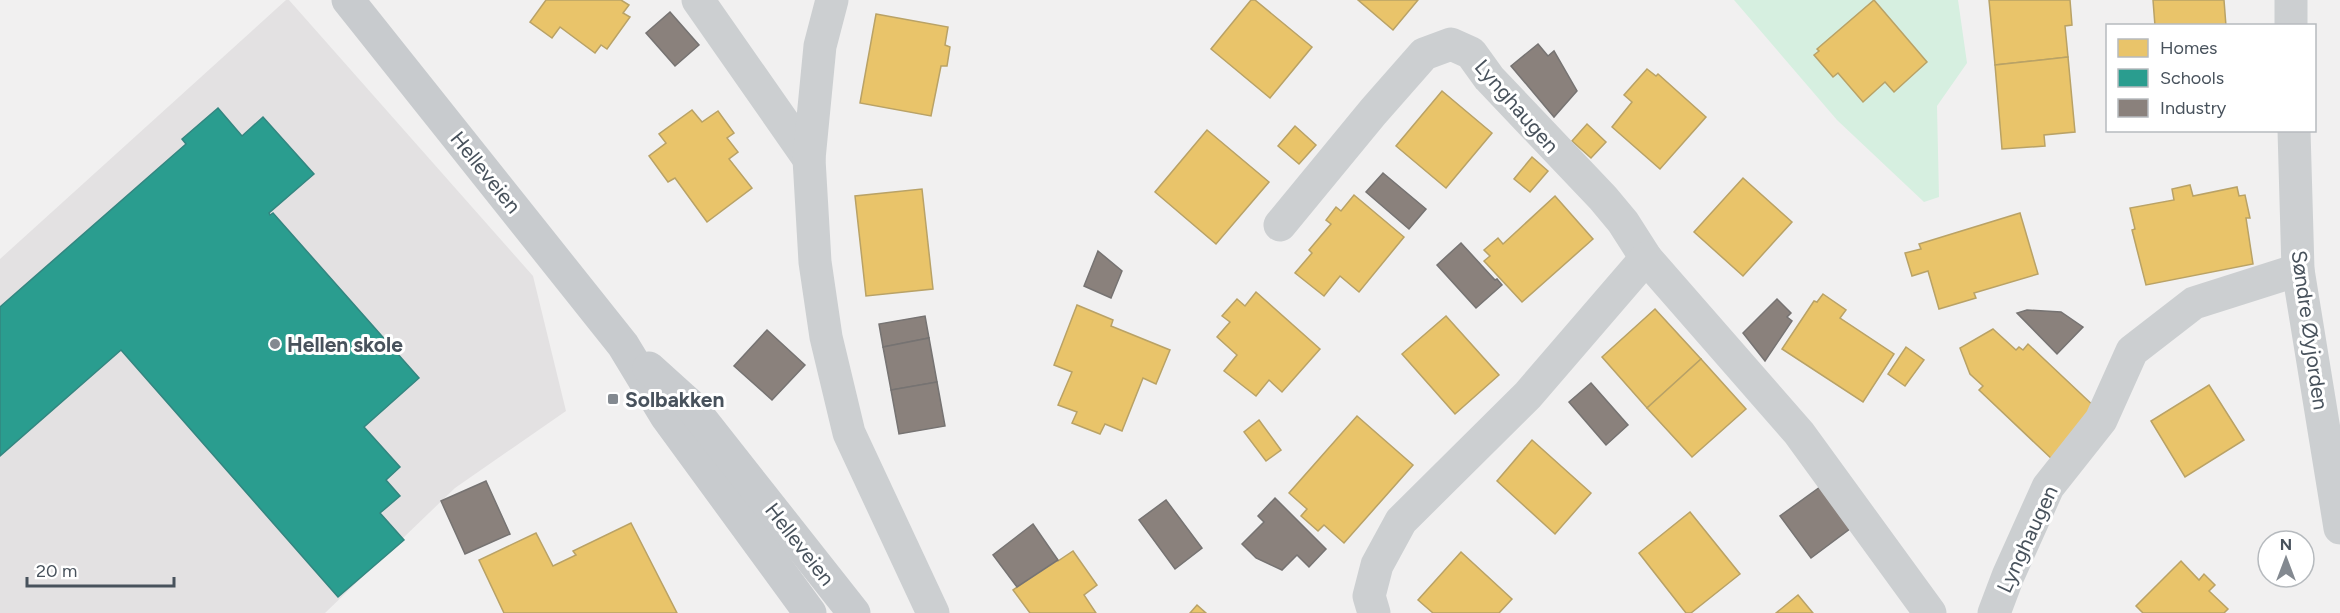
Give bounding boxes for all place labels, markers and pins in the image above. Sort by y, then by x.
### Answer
place label: Hellen skole [287,332,403,357]
marker: Hellen skole [268,337,282,351]
place label: Solbakken [625,387,724,412]
marker: Solbakken [606,392,620,406]

